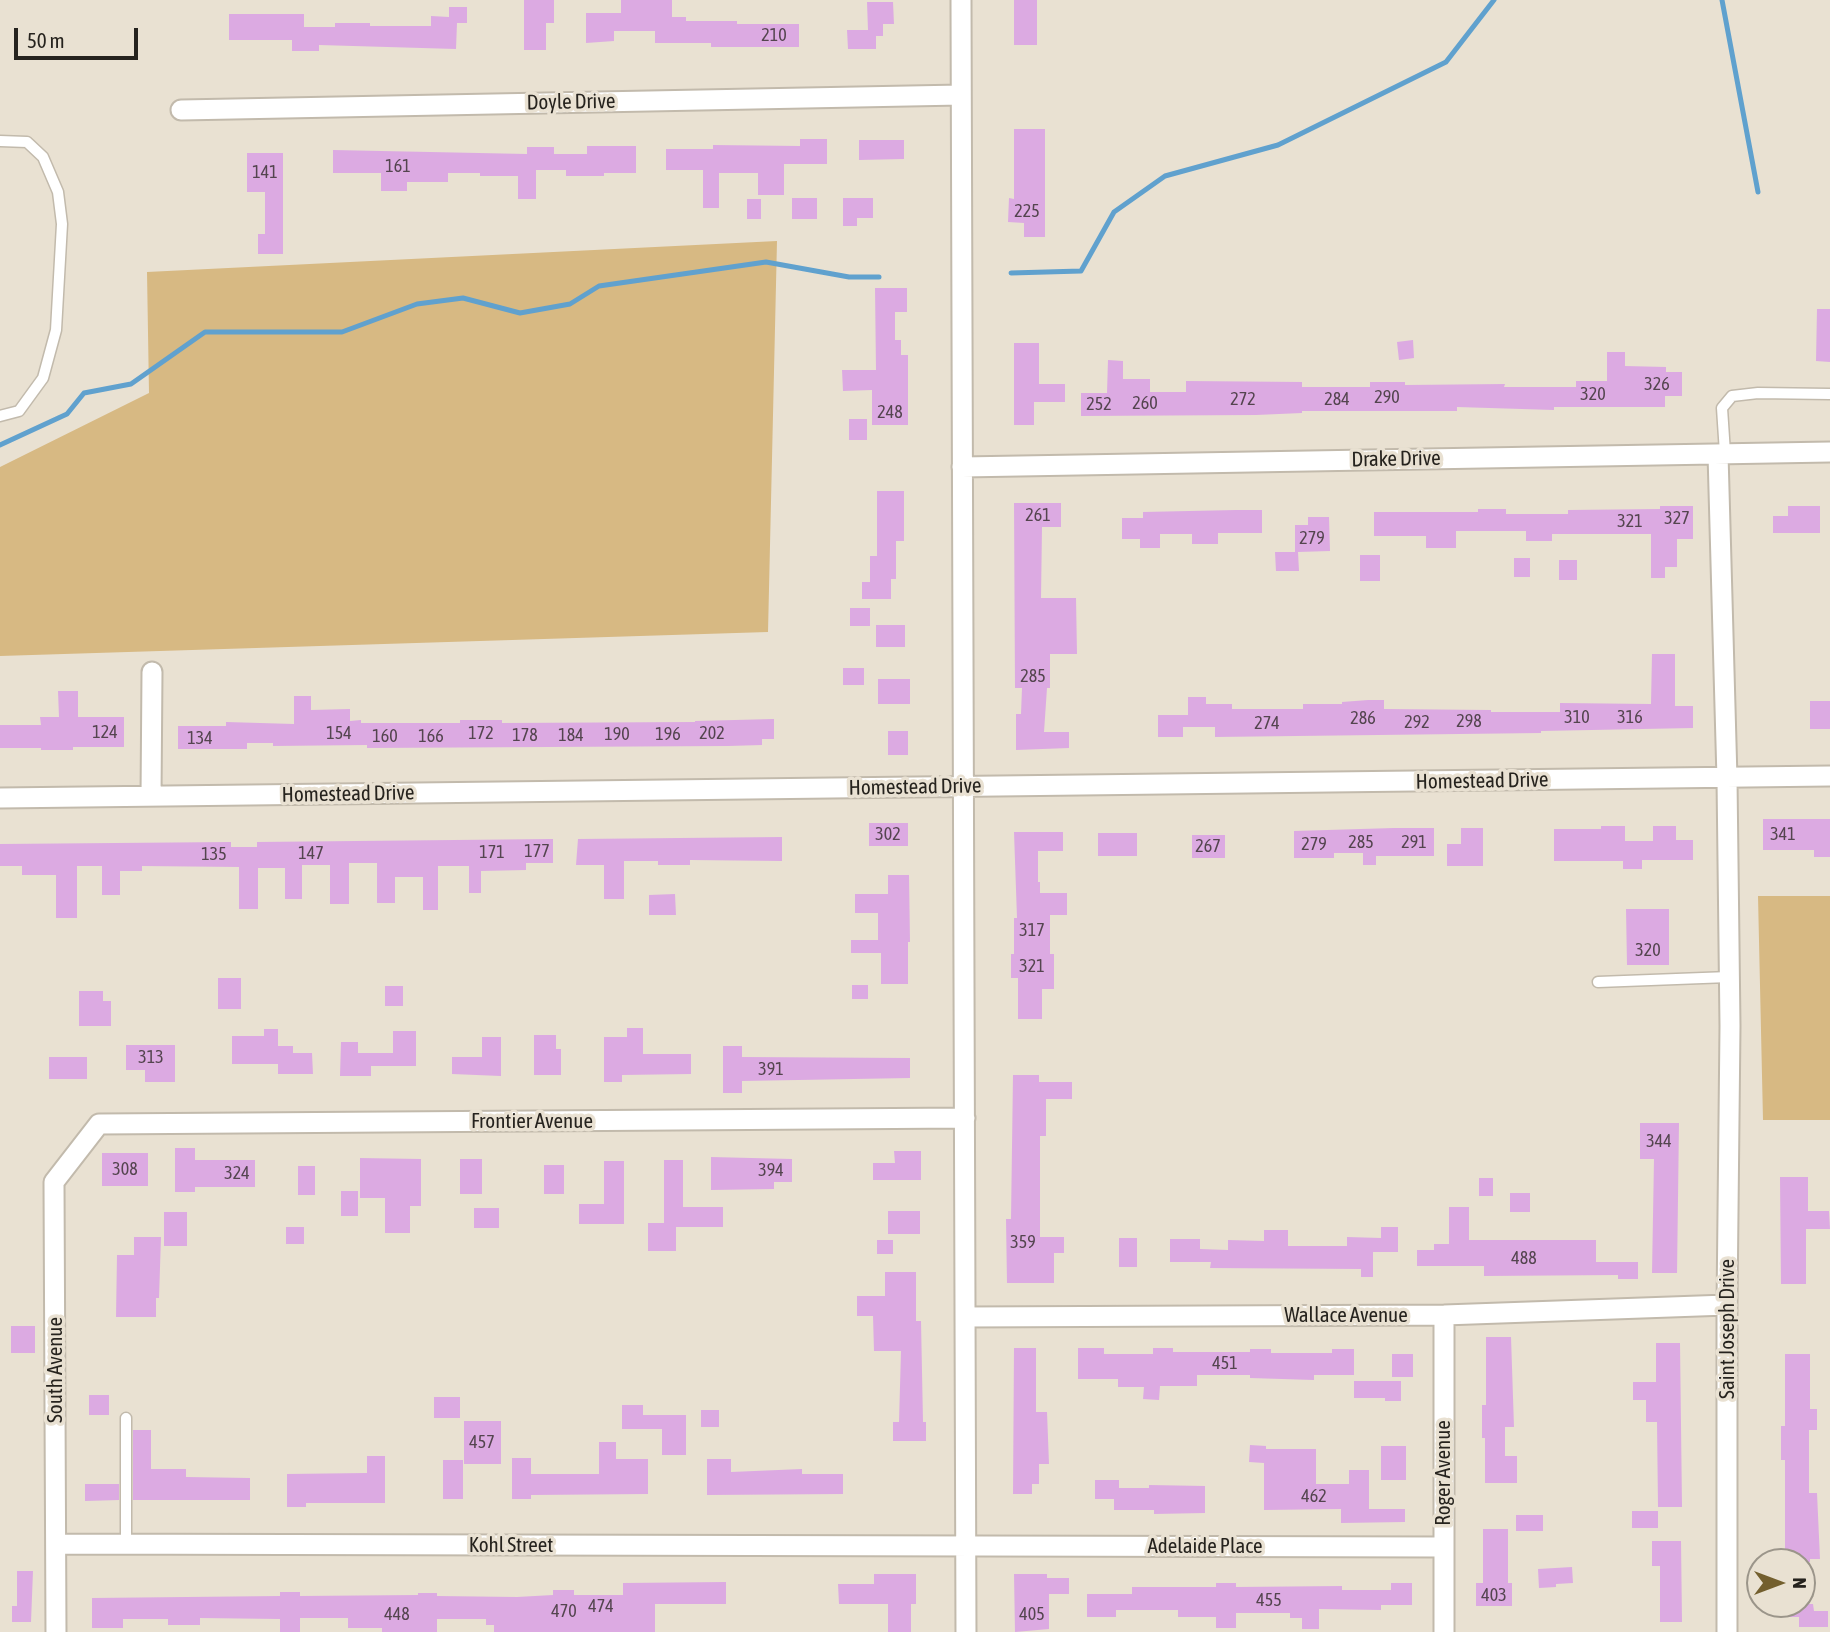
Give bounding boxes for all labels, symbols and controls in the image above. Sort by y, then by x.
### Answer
scale bar [18,14,142,58]
house number: 210 [761,24,787,46]
text: 50 m [27,28,65,52]
street label: Doyle Drive [526,89,616,115]
house number: 161 [385,155,411,177]
house number: 141 [252,161,278,183]
house number: 225 [1014,200,1040,222]
house number: 326 [1644,373,1670,395]
house number: 320 [1580,383,1606,405]
house number: 290 [1374,386,1400,408]
house number: 272 [1230,388,1256,410]
house number: 284 [1324,388,1350,410]
house number: 260 [1132,392,1158,414]
house number: 252 [1086,393,1112,415]
house number: 248 [877,401,903,423]
street label: Drake Drive [1351,446,1441,472]
house number: 261 [1025,504,1051,526]
house number: 327 [1664,507,1690,529]
house number: 321 [1617,510,1643,532]
house number: 279 [1299,527,1325,549]
house number: 285 [1020,665,1046,687]
house number: 310 [1564,706,1590,728]
house number: 316 [1617,706,1643,728]
house number: 286 [1350,707,1376,729]
house number: 298 [1456,710,1482,732]
house number: 292 [1404,711,1430,733]
house number: 274 [1254,712,1280,734]
house number: 124 [92,721,118,743]
house number: 154 [326,722,352,744]
house number: 172 [468,722,494,744]
house number: 202 [699,722,725,744]
house number: 190 [604,723,630,745]
house number: 196 [655,723,681,745]
house number: 178 [512,724,538,746]
house number: 184 [558,724,584,746]
house number: 160 [372,725,398,747]
house number: 166 [418,725,444,747]
house number: 134 [187,727,213,749]
street label: Homestead Drive [1415,767,1549,795]
street label: Homestead Drive [848,773,982,801]
street label: Homestead Drive [281,780,415,808]
house number: 302 [875,823,901,845]
house number: 341 [1770,823,1796,845]
house number: 285 [1348,831,1374,853]
house number: 291 [1401,831,1427,853]
house number: 279 [1301,833,1327,855]
house number: 267 [1195,835,1221,857]
house number: 177 [524,840,550,862]
house number: 171 [479,841,505,863]
house number: 147 [298,842,324,864]
house number: 135 [201,843,227,865]
house number: 317 [1019,919,1045,941]
house number: 320 [1635,939,1661,961]
house number: 321 [1019,955,1045,977]
house number: 313 [138,1046,164,1068]
house number: 391 [758,1058,784,1080]
street label: Frontier Avenue [471,1108,593,1134]
house number: 344 [1646,1130,1672,1152]
house number: 308 [112,1158,138,1180]
house number: 394 [758,1159,784,1181]
house number: 324 [224,1162,250,1184]
house number: 359 [1010,1231,1036,1253]
house number: 488 [1511,1247,1537,1269]
street label: Saint Joseph Drive [1714,1259,1740,1399]
street label: Wallace Avenue [1284,1302,1408,1328]
street label: South Avenue [42,1317,68,1423]
house number: 451 [1212,1352,1238,1374]
street label: Roger Avenue [1430,1420,1456,1526]
house number: 457 [469,1431,495,1453]
house number: 462 [1301,1485,1327,1507]
street label: Kohl Street [469,1532,553,1558]
street label: Adelaide Place [1147,1533,1263,1559]
north arrow [1746,1548,1816,1618]
text: N [1789,1577,1811,1589]
house number: 403 [1481,1584,1507,1606]
house number: 455 [1256,1589,1282,1611]
house number: 474 [588,1595,614,1617]
house number: 470 [551,1600,577,1622]
house number: 448 [384,1603,410,1625]
house number: 405 [1019,1603,1045,1625]

